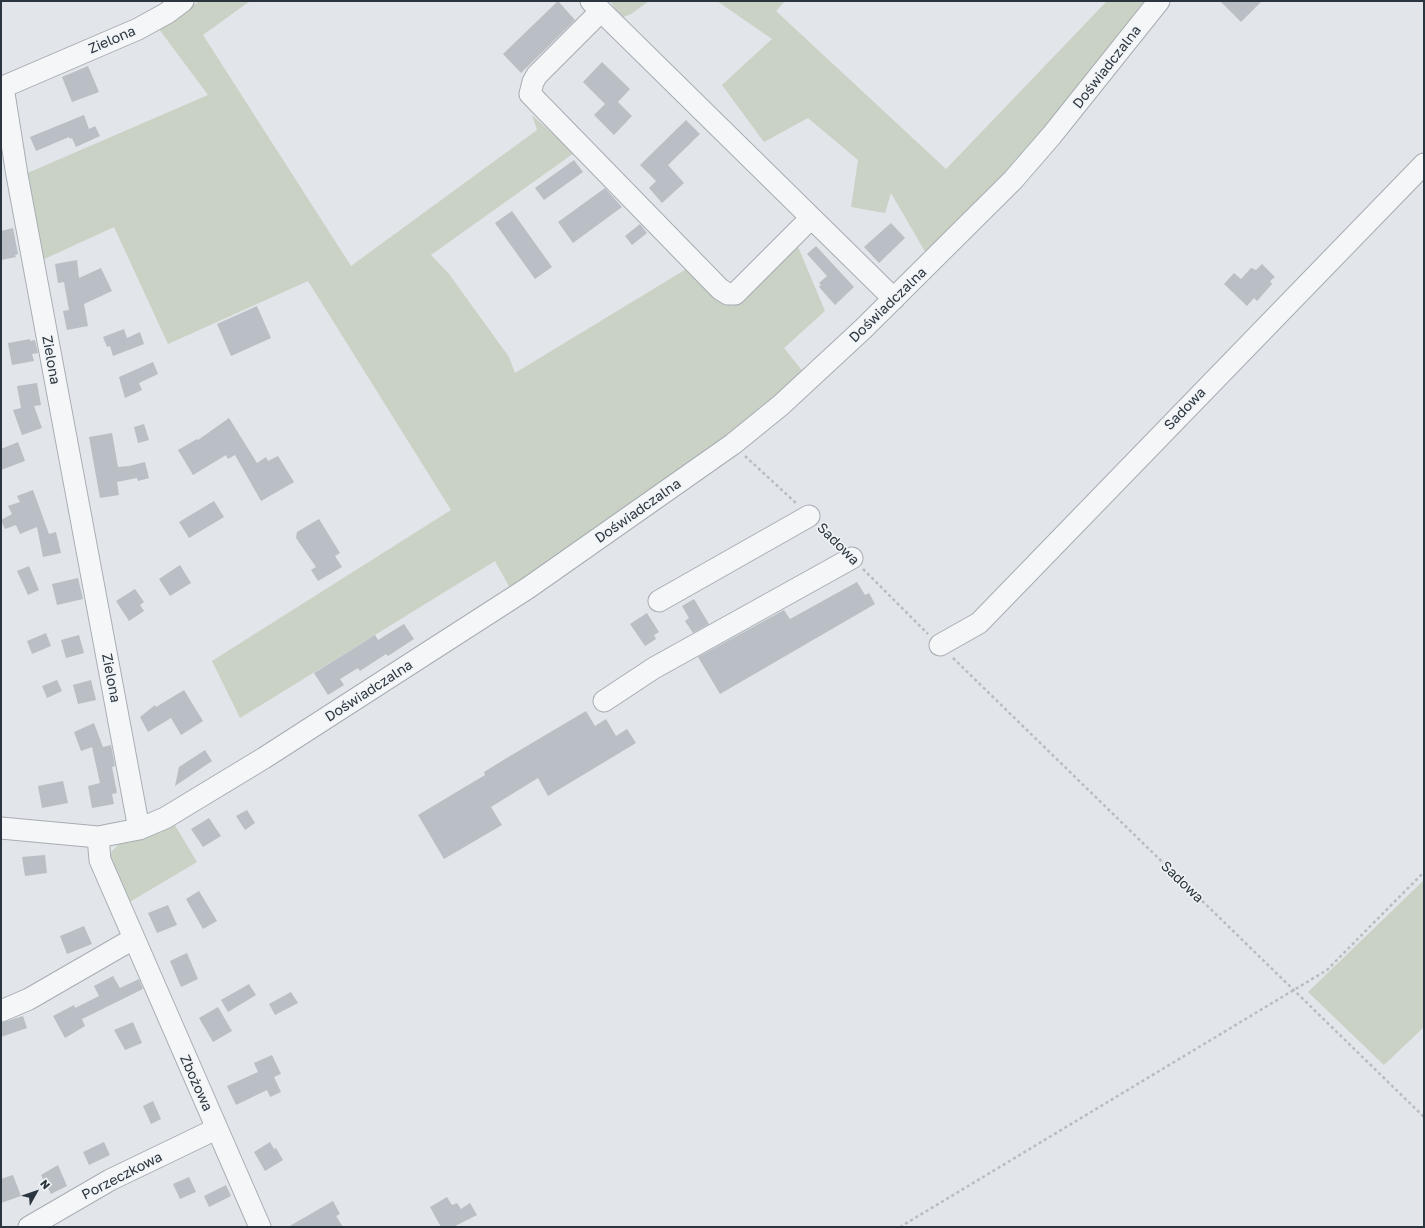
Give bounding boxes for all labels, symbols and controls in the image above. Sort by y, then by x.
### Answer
street label: Doświadczalna [1069,22,1145,112]
street label: Zielona [86,23,138,57]
street label: Doświadczalna [846,264,930,346]
street label: Zielona [38,334,64,386]
street label: Sadowa [1161,384,1209,434]
street label: Doświadczalna [592,475,684,547]
street label: Sadowa [813,519,863,569]
street label: Zielona [98,652,124,704]
street label: Doświadczalna [322,656,416,726]
street label: Sadowa [1157,858,1207,906]
street label: Zbożowa [176,1052,216,1114]
street label: Porzeczkowa [79,1149,165,1203]
north arrow [16,1172,56,1212]
text: N [38,1177,53,1191]

